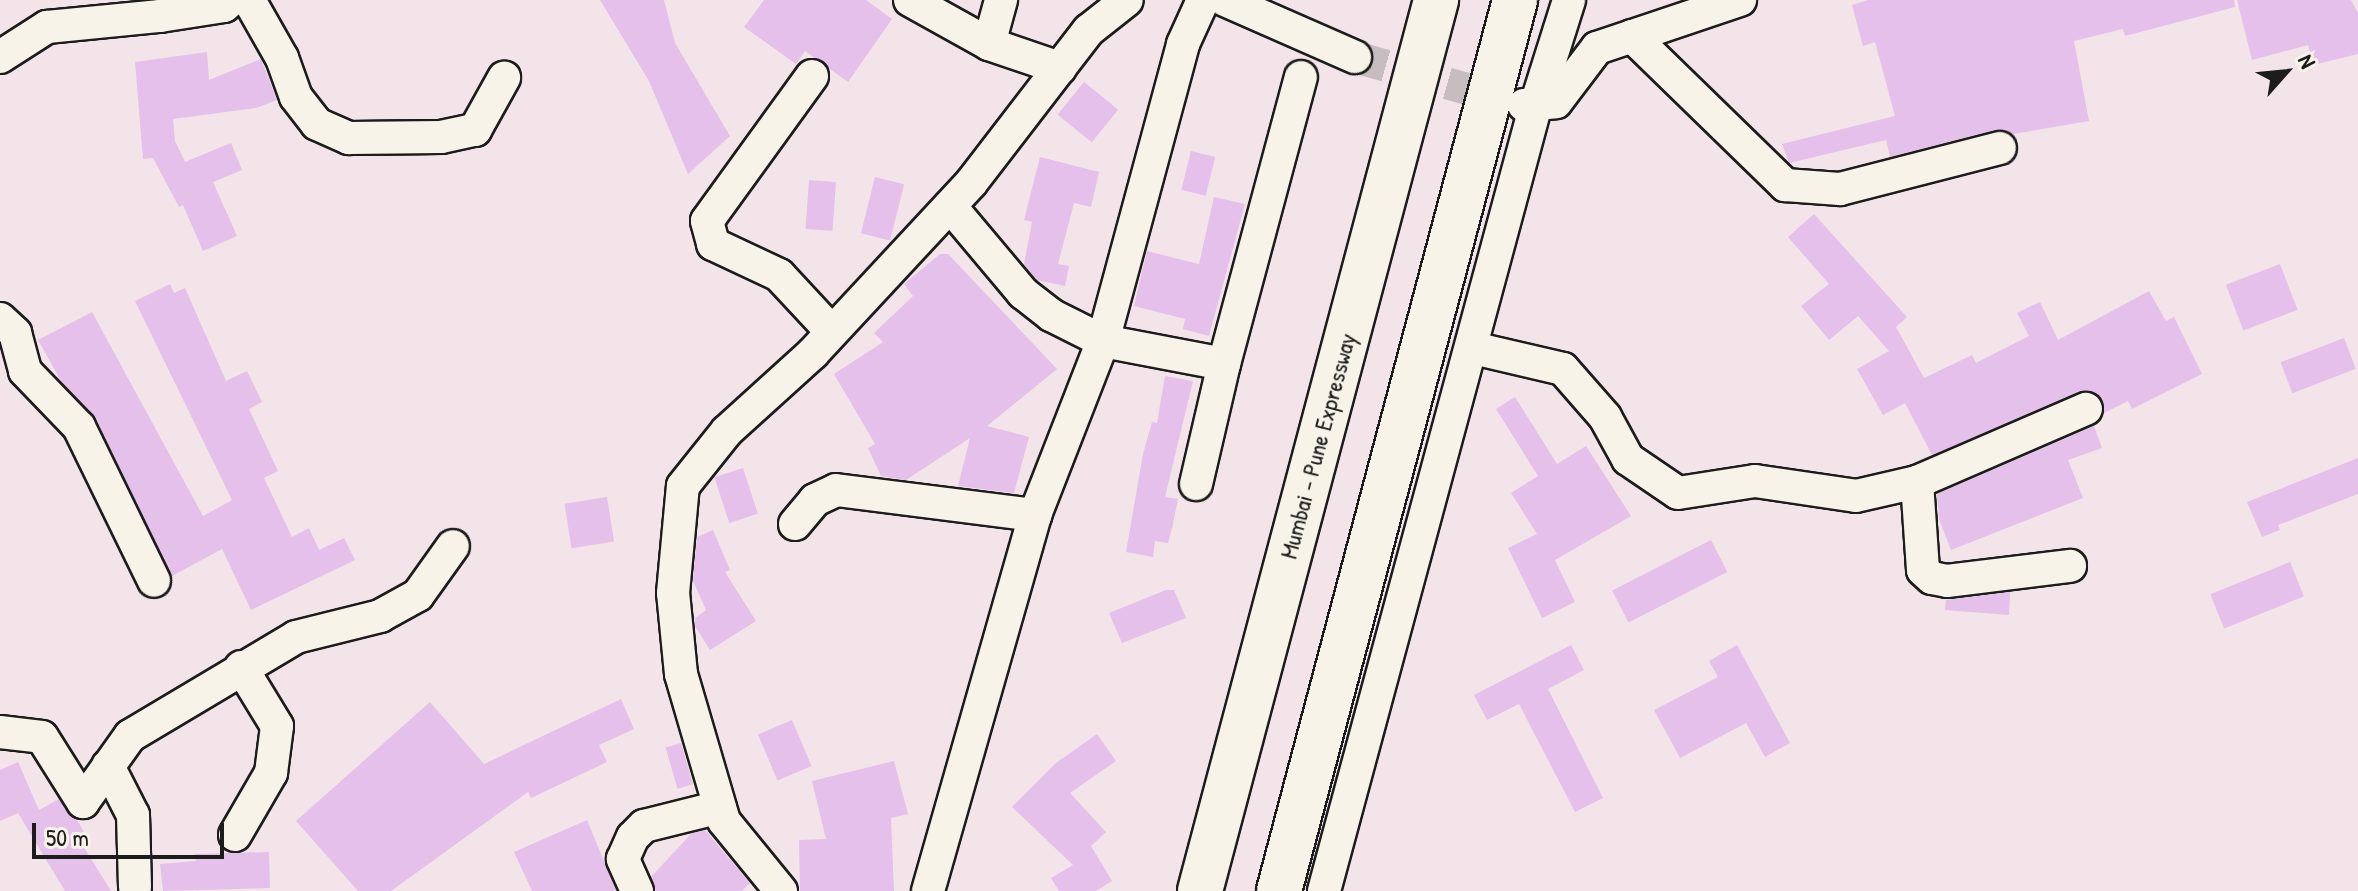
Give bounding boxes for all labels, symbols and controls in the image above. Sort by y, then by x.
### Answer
north arrow [2246,32,2326,112]
text: N [2291,49,2323,73]
street label: Mumbai - Pune Expressway [1274,330,1362,562]
scale bar [36,807,228,857]
text: 50 m [46,821,89,853]

